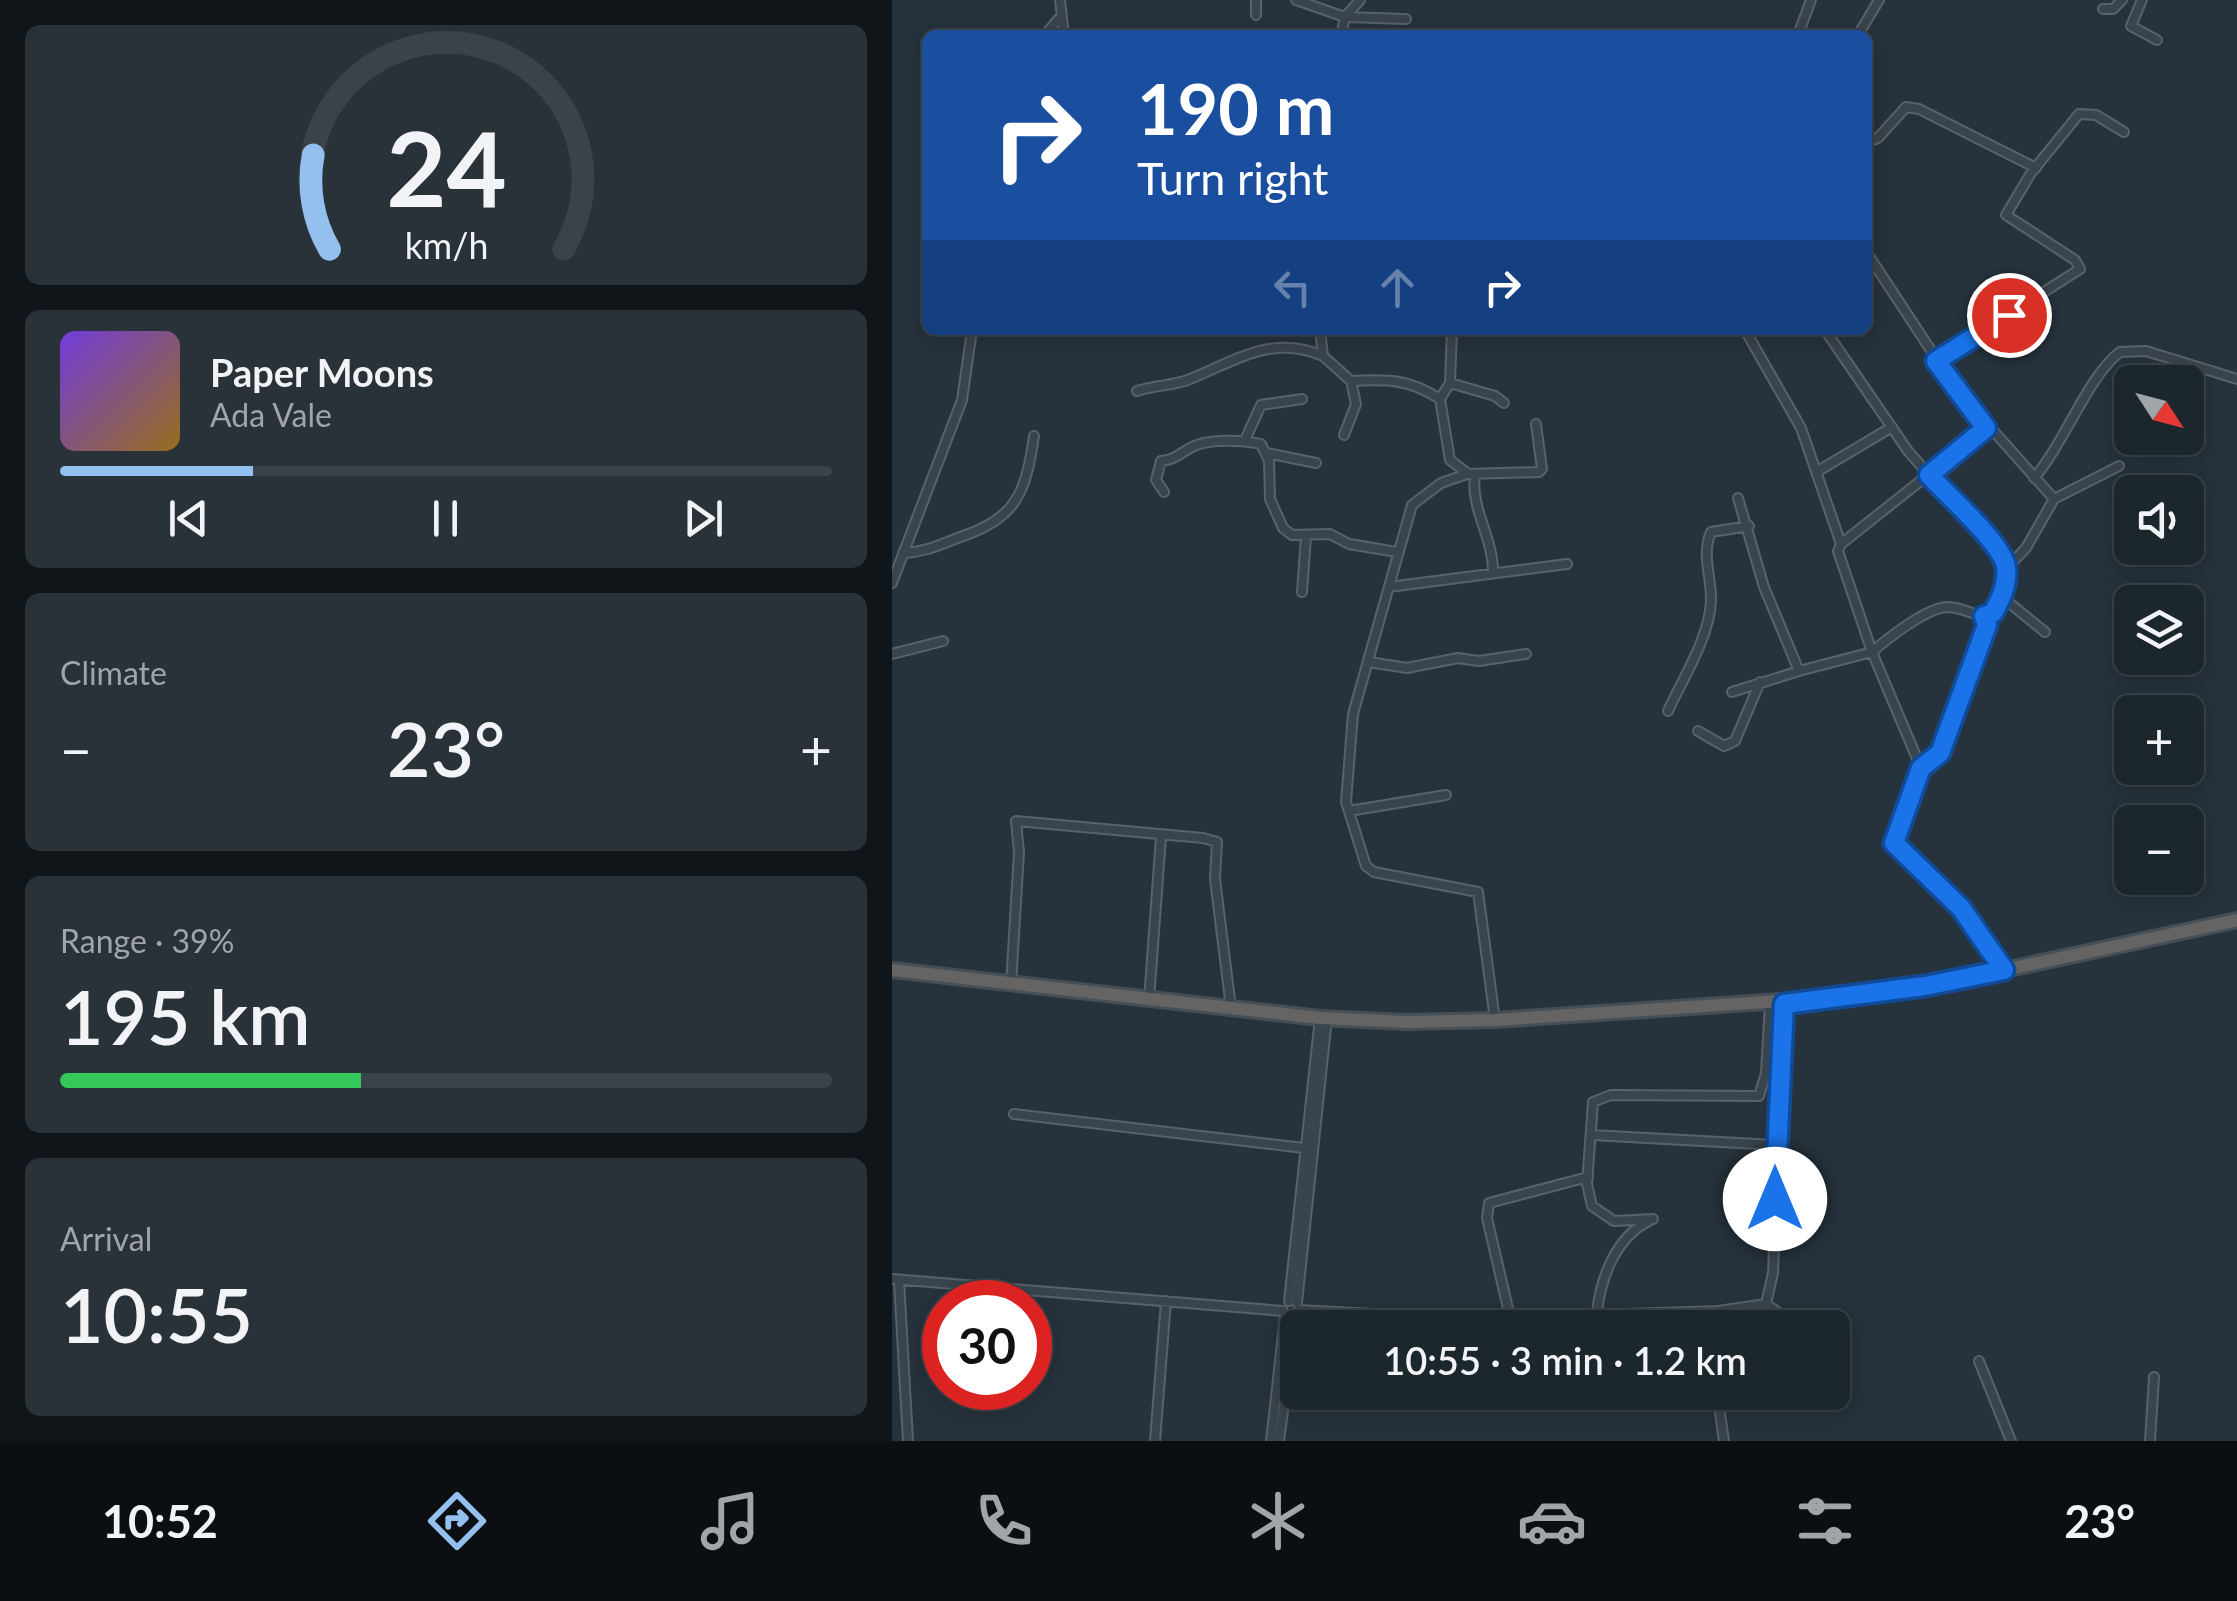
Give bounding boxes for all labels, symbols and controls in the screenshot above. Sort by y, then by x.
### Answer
text: 190 m [1137,66,1334,150]
icon: right [972,70,1102,200]
text: 24 [386,104,506,229]
text: Turn right [1137,151,1328,205]
text: km/h [404,224,488,267]
icon: left [1265,260,1320,315]
icon: ahead [1370,260,1425,315]
icon: right [1475,260,1530,315]
pin [1967,273,2052,358]
icon: arrive [1982,288,2037,343]
text: Paper Moons [210,349,434,395]
north arrow [2114,365,2204,455]
map controls [2114,365,2204,895]
text: Ada Vale [210,395,332,434]
button: sound [2114,475,2204,565]
icon: previous [161,491,216,546]
icon: pause [418,491,473,546]
icon: next [676,491,731,546]
button: layers [2114,585,2204,675]
text: Climate [60,653,167,692]
button: + [2114,695,2204,785]
text: 23° [387,703,505,793]
text: − [60,716,92,782]
text: + [800,716,832,782]
button: − [2114,805,2204,895]
text: Range · 39% [60,921,234,960]
text: 195 km [60,971,311,1061]
position arrow [1723,1147,1827,1251]
text: Arrival [60,1219,152,1258]
text: 10:55 [60,1269,253,1359]
speed limit sign: 30 [922,1280,1052,1410]
text: 10:55 · 3 min · 1.2 km [1383,1337,1747,1383]
icon: directions [422,1486,492,1556]
icon: music [695,1486,765,1556]
icon: phone [969,1486,1039,1556]
icon: climate [1243,1486,1313,1556]
icon: car [1517,1486,1587,1556]
icon: filters [1790,1486,1860,1556]
text: 10:52 [102,1494,218,1548]
text: 23° [2064,1494,2135,1548]

